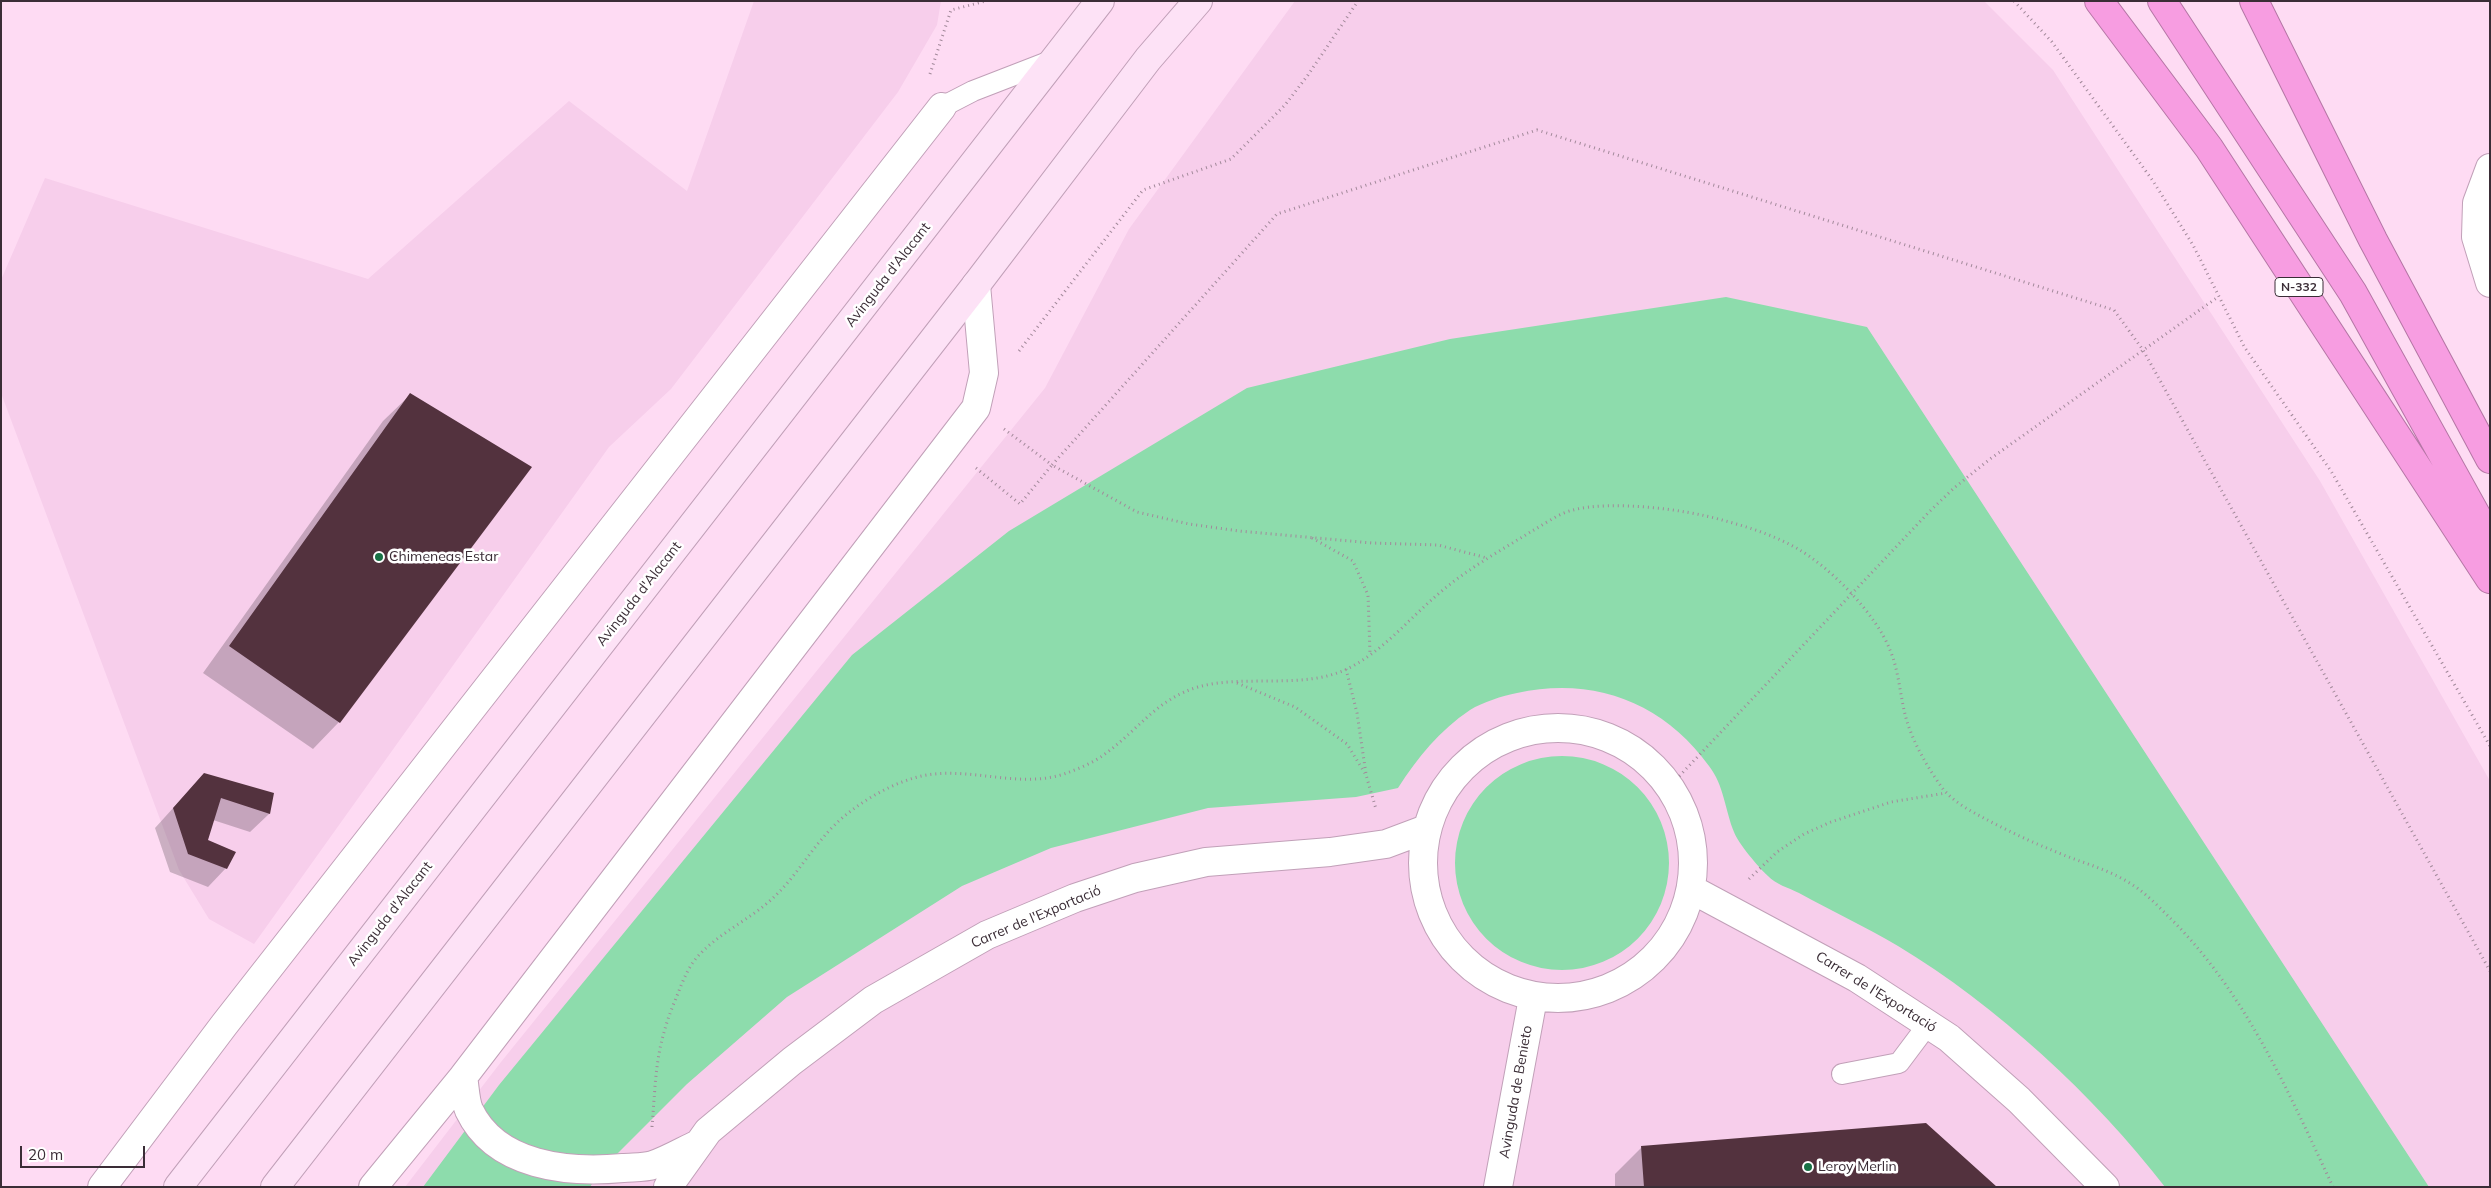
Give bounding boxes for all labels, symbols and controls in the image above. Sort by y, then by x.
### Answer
street label: Avinguda d'Alacant [842,219,934,331]
road number: N-332 [2275,278,2323,296]
street label: Avinguda d'Alacant [593,538,685,650]
place label: Chimeneas Estar [389,549,498,565]
marker: Chimeneas Estar [373,551,385,563]
street label: Avinguda d'Alacant [344,858,436,970]
street label: Carrer de l'Exportació [969,882,1103,952]
street label: Carrer de l'Exportació [1812,948,1940,1036]
street label: Avinguda de Benieto [1496,1024,1536,1160]
scale bar [22,1136,148,1168]
text: 20 m [28,1145,63,1164]
place label: Leroy Merlin [1818,1159,1897,1175]
marker: Leroy Merlin [1802,1161,1814,1173]

